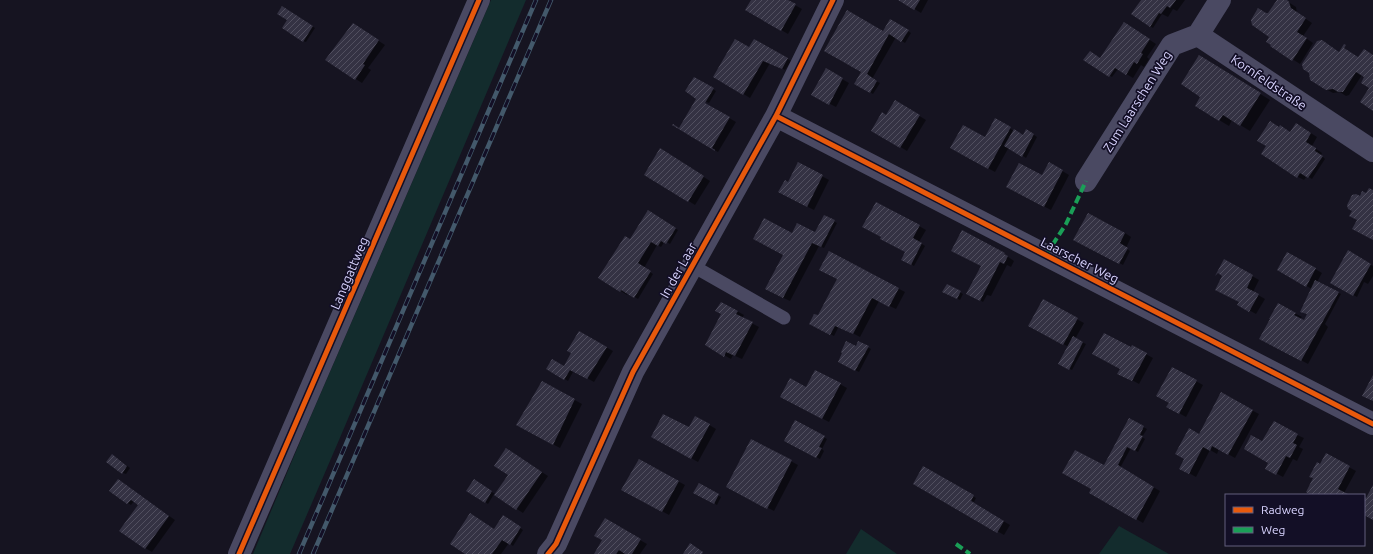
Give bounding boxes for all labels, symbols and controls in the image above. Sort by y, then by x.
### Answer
street label: Zum Laarschen Weg [1100,48,1174,154]
street label: Kornfeldstraße [1229,52,1309,112]
street label: Laarscher Weg [1039,234,1121,286]
street label: Langgattweg [327,235,371,311]
street label: In der Laar [657,240,699,300]
legend [1225,494,1365,546]
text: Radweg [1261,503,1304,516]
text: Weg [1261,523,1285,536]

